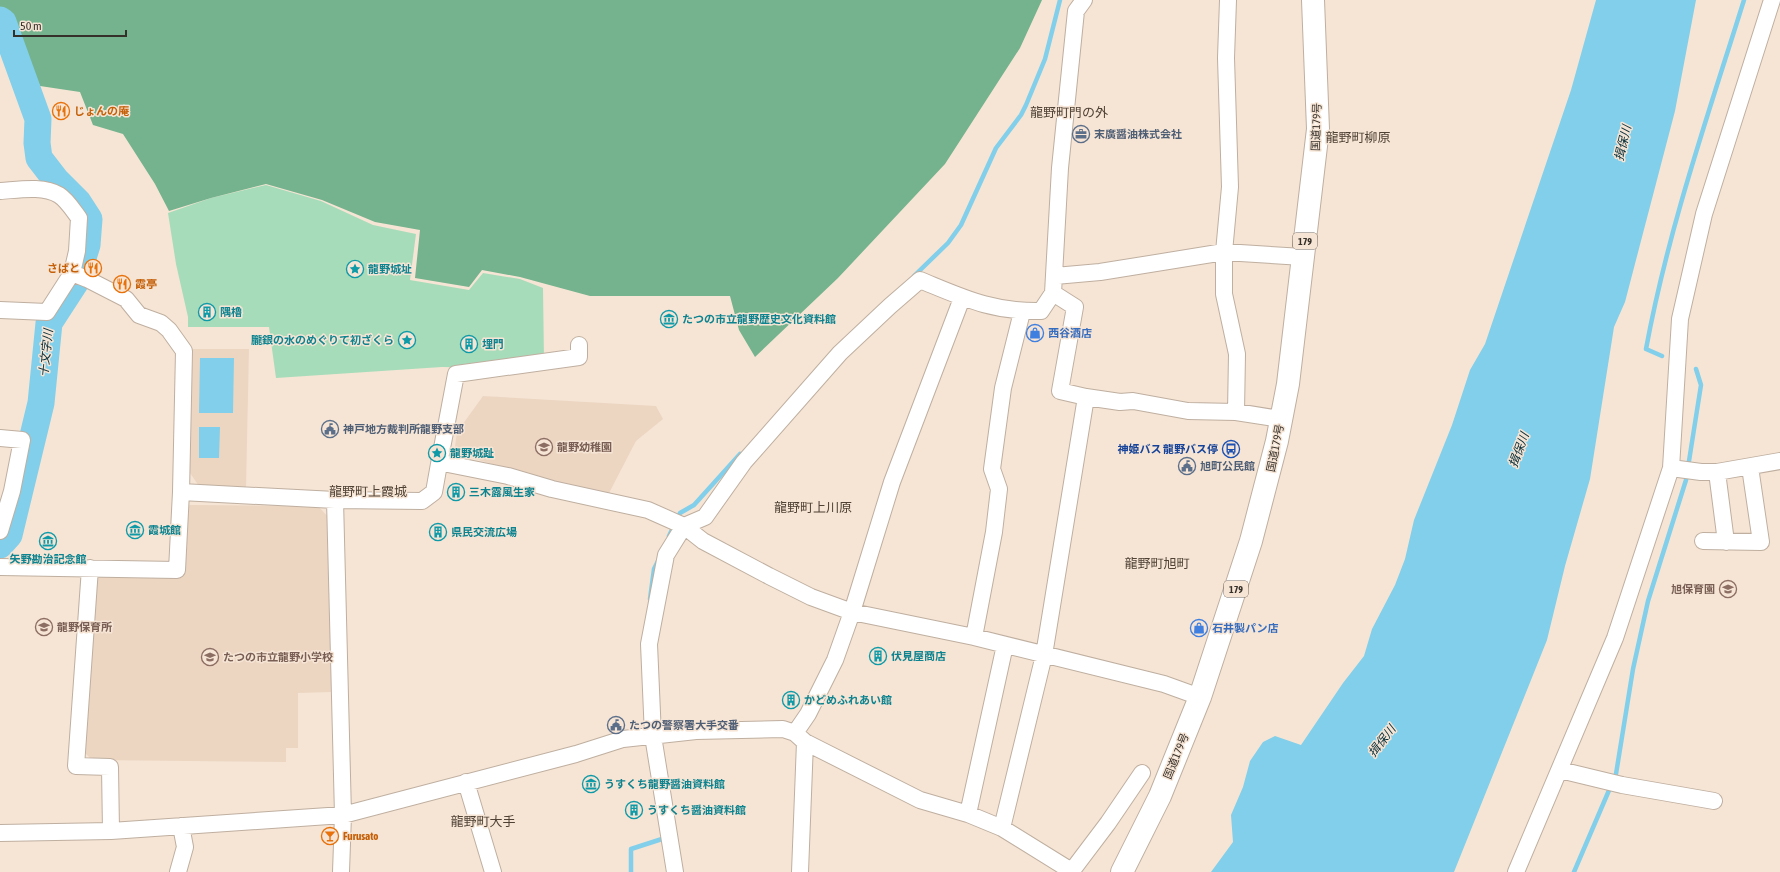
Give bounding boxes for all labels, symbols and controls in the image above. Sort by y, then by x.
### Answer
scale bar [14,12,126,38]
text: 50 m [20,19,42,33]
restaurant icon: じょんの庵 [51,101,71,121]
street label: 国道179号 [1309,103,1323,151]
place label: じょんの庵 [74,105,130,117]
district label: 龍野町門の外 [1030,105,1108,120]
water label: 揖保川 [1612,122,1634,162]
office icon: 末廣醤油株式会社 [1071,124,1091,144]
place label: 末廣醤油株式会社 [1094,128,1182,140]
district label: 龍野町柳原 [1325,130,1391,145]
road number: 179 [1293,233,1317,249]
restaurant icon: さばと [83,258,103,278]
place icon: 龍野城址 [345,259,365,279]
place label: さばと [47,262,80,274]
place label: 龍野城址 [368,263,412,275]
restaurant icon: 霞亭 [112,274,132,294]
place label: 霞亭 [135,278,157,290]
building icon: 隅櫓 [197,302,217,322]
place label: 隅櫓 [220,306,242,318]
museum icon: たつの市立龍野歴史文化資料館 [659,309,679,329]
place label: たつの市立龍野歴史文化資料館 [682,313,836,325]
shop icon: 西谷酒店 [1025,323,1045,343]
water label: 十文字川 [37,326,56,378]
place label: 西谷酒店 [1048,327,1092,339]
place icon: 朧銀の水のめぐりて初ざくら [397,330,417,350]
place label: 朧銀の水のめぐりて初ざくら [251,334,394,346]
building icon: 埋門 [459,334,479,354]
place label: 埋門 [482,338,504,350]
public building icon: 神戸地方裁判所龍野支部 [320,419,340,439]
place label: 神戸地方裁判所龍野支部 [343,423,464,435]
street label: 国道179号 [1264,423,1286,473]
water label: 揖保川 [1506,429,1532,469]
school or university icon: 龍野幼稚園 [534,437,554,457]
bus stop icon: 神姫バス 龍野バス停 [1221,439,1241,459]
place label: 龍野幼稚園 [557,441,612,453]
place icon: 龍野城趾 [427,443,447,463]
place label: 神姫バス 龍野バス停 [1117,443,1218,455]
place label: 龍野城趾 [450,447,494,459]
public building icon: 旭町公民館 [1177,456,1197,476]
place label: 旭町公民館 [1200,460,1255,472]
building icon: 三木露風生家 [446,482,466,502]
district label: 龍野町上霞城 [329,484,407,499]
place label: 三木露風生家 [469,486,535,498]
district label: 龍野町上川原 [774,500,852,515]
museum icon: 霞城館 [125,520,145,540]
building icon: 県民交流広場 [428,522,448,542]
place label: 霞城館 [148,524,181,536]
place label: 県民交流広場 [451,526,517,538]
museum icon: 矢野勘治記念館 [38,531,58,551]
place label: 矢野勘治記念館 [10,553,87,565]
district label: 龍野町旭町 [1124,556,1190,571]
school or university icon: 旭保育園 [1718,579,1738,599]
road number: 179 [1224,581,1248,597]
place label: 旭保育園 [1671,583,1715,595]
school or university icon: 龍野保育所 [34,617,54,637]
shop icon: 石井製パン店 [1189,618,1209,638]
place label: 龍野保育所 [57,621,112,633]
place label: 石井製パン店 [1212,622,1279,634]
building icon: 伏見屋商店 [868,646,888,666]
school or university icon: たつの市立龍野小学校 [200,647,220,667]
place label: 伏見屋商店 [891,650,946,662]
place label: たつの市立龍野小学校 [223,651,333,663]
building icon: かどめふれあい館 [781,690,801,710]
place label: かどめふれあい館 [804,694,892,706]
public building icon: たつの警察署大手交番 [606,715,626,735]
place label: たつの警察署大手交番 [629,719,739,731]
water label: 揖保川 [1365,721,1400,759]
street label: 国道179号 [1161,731,1191,781]
museum icon: うすくち龍野醤油資料館 [581,774,601,794]
place label: うすくち龍野醤油資料館 [604,778,725,790]
building icon: うすくち醤油資料館 [624,800,644,820]
place label: うすくち醤油資料館 [647,804,746,816]
district label: 龍野町大手 [450,814,516,829]
bar icon: Furusato [320,826,340,846]
place label: Furusato [343,830,378,842]

